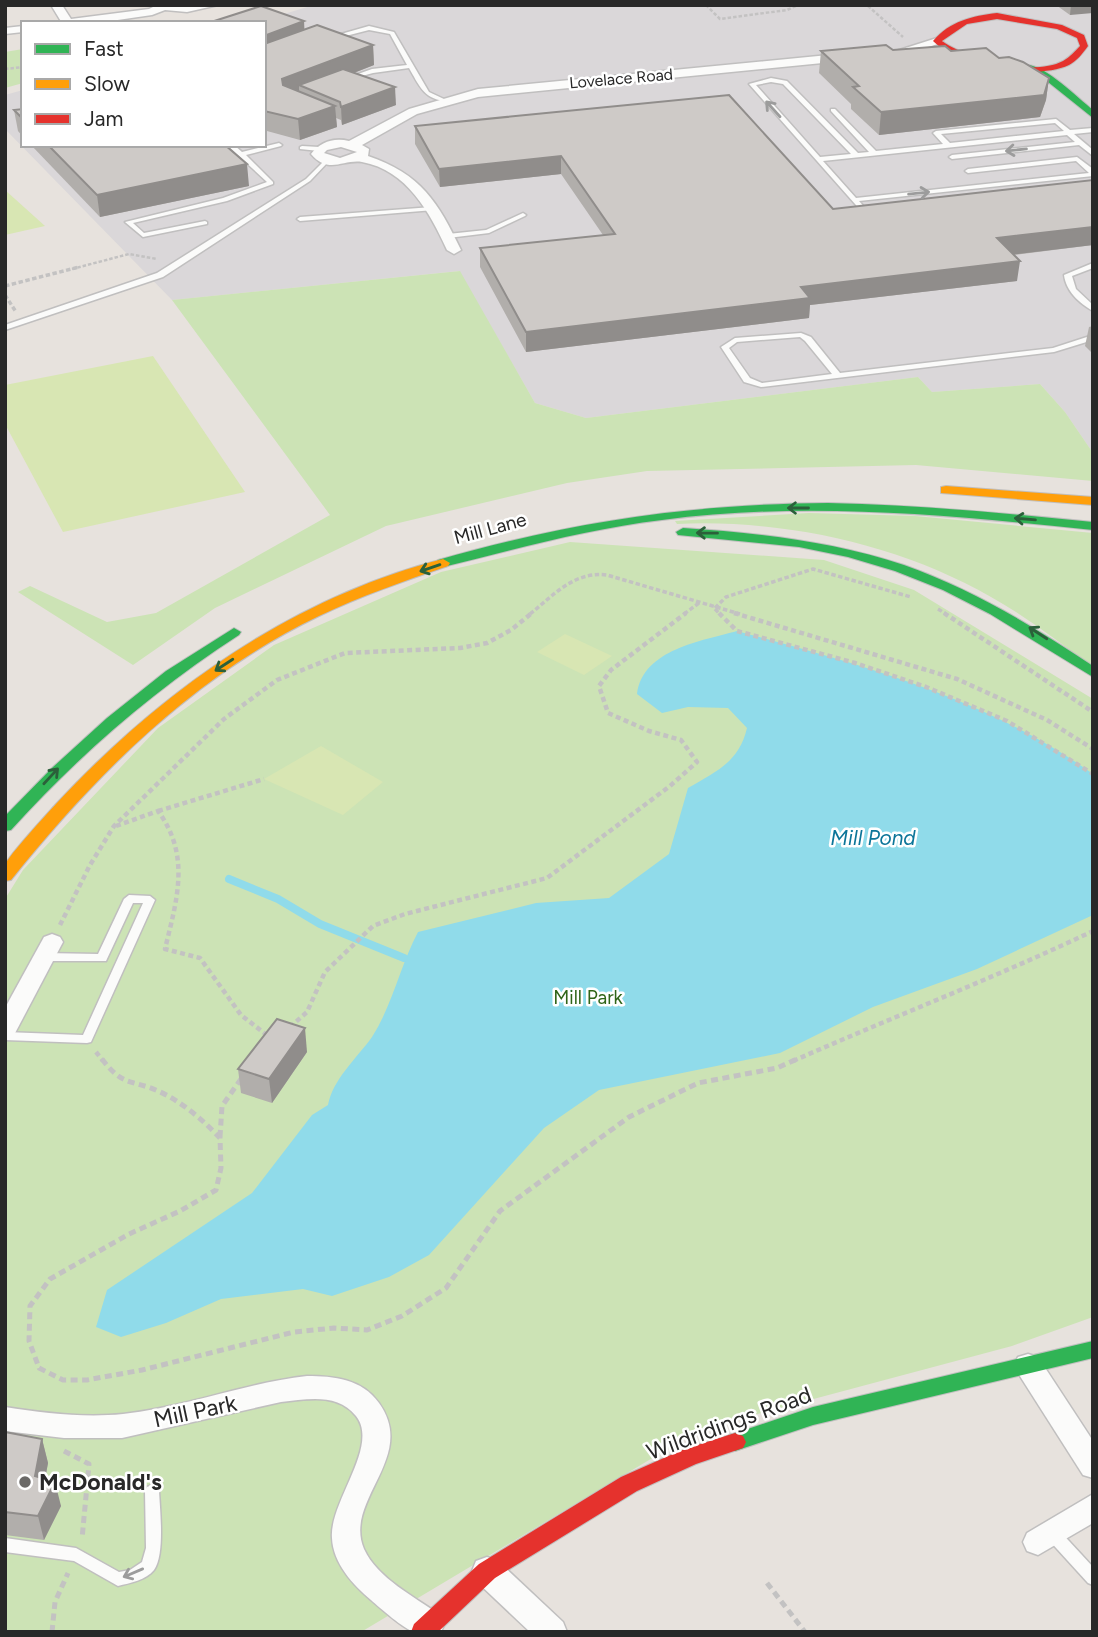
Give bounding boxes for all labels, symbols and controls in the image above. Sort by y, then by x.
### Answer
legend [21,21,266,147]
text: Fast [84,36,124,61]
street label: Lovelace Road [568,64,674,92]
text: Slow [84,71,130,96]
one-way arrow [765,100,781,118]
text: Jam [84,106,123,131]
one-way arrow [1005,143,1028,156]
one-way arrow [907,186,930,199]
one-way arrow [786,501,809,515]
street label: Mill Lane [451,508,529,549]
one-way arrow [1014,512,1037,525]
one-way arrow [696,526,719,539]
one-way arrow [419,563,441,575]
one-way arrow [1028,626,1048,640]
one-way arrow [215,658,235,672]
one-way arrow [43,767,59,785]
water label: Mill Pond [830,825,916,850]
park label: Mill Park [553,986,624,1009]
street label: Wildridings Road [643,1380,815,1466]
street label: Mill Park [151,1388,240,1433]
place label: McDonald's [39,1468,162,1496]
marker: McDonald's [17,1474,33,1490]
one-way arrow [123,1568,144,1581]

